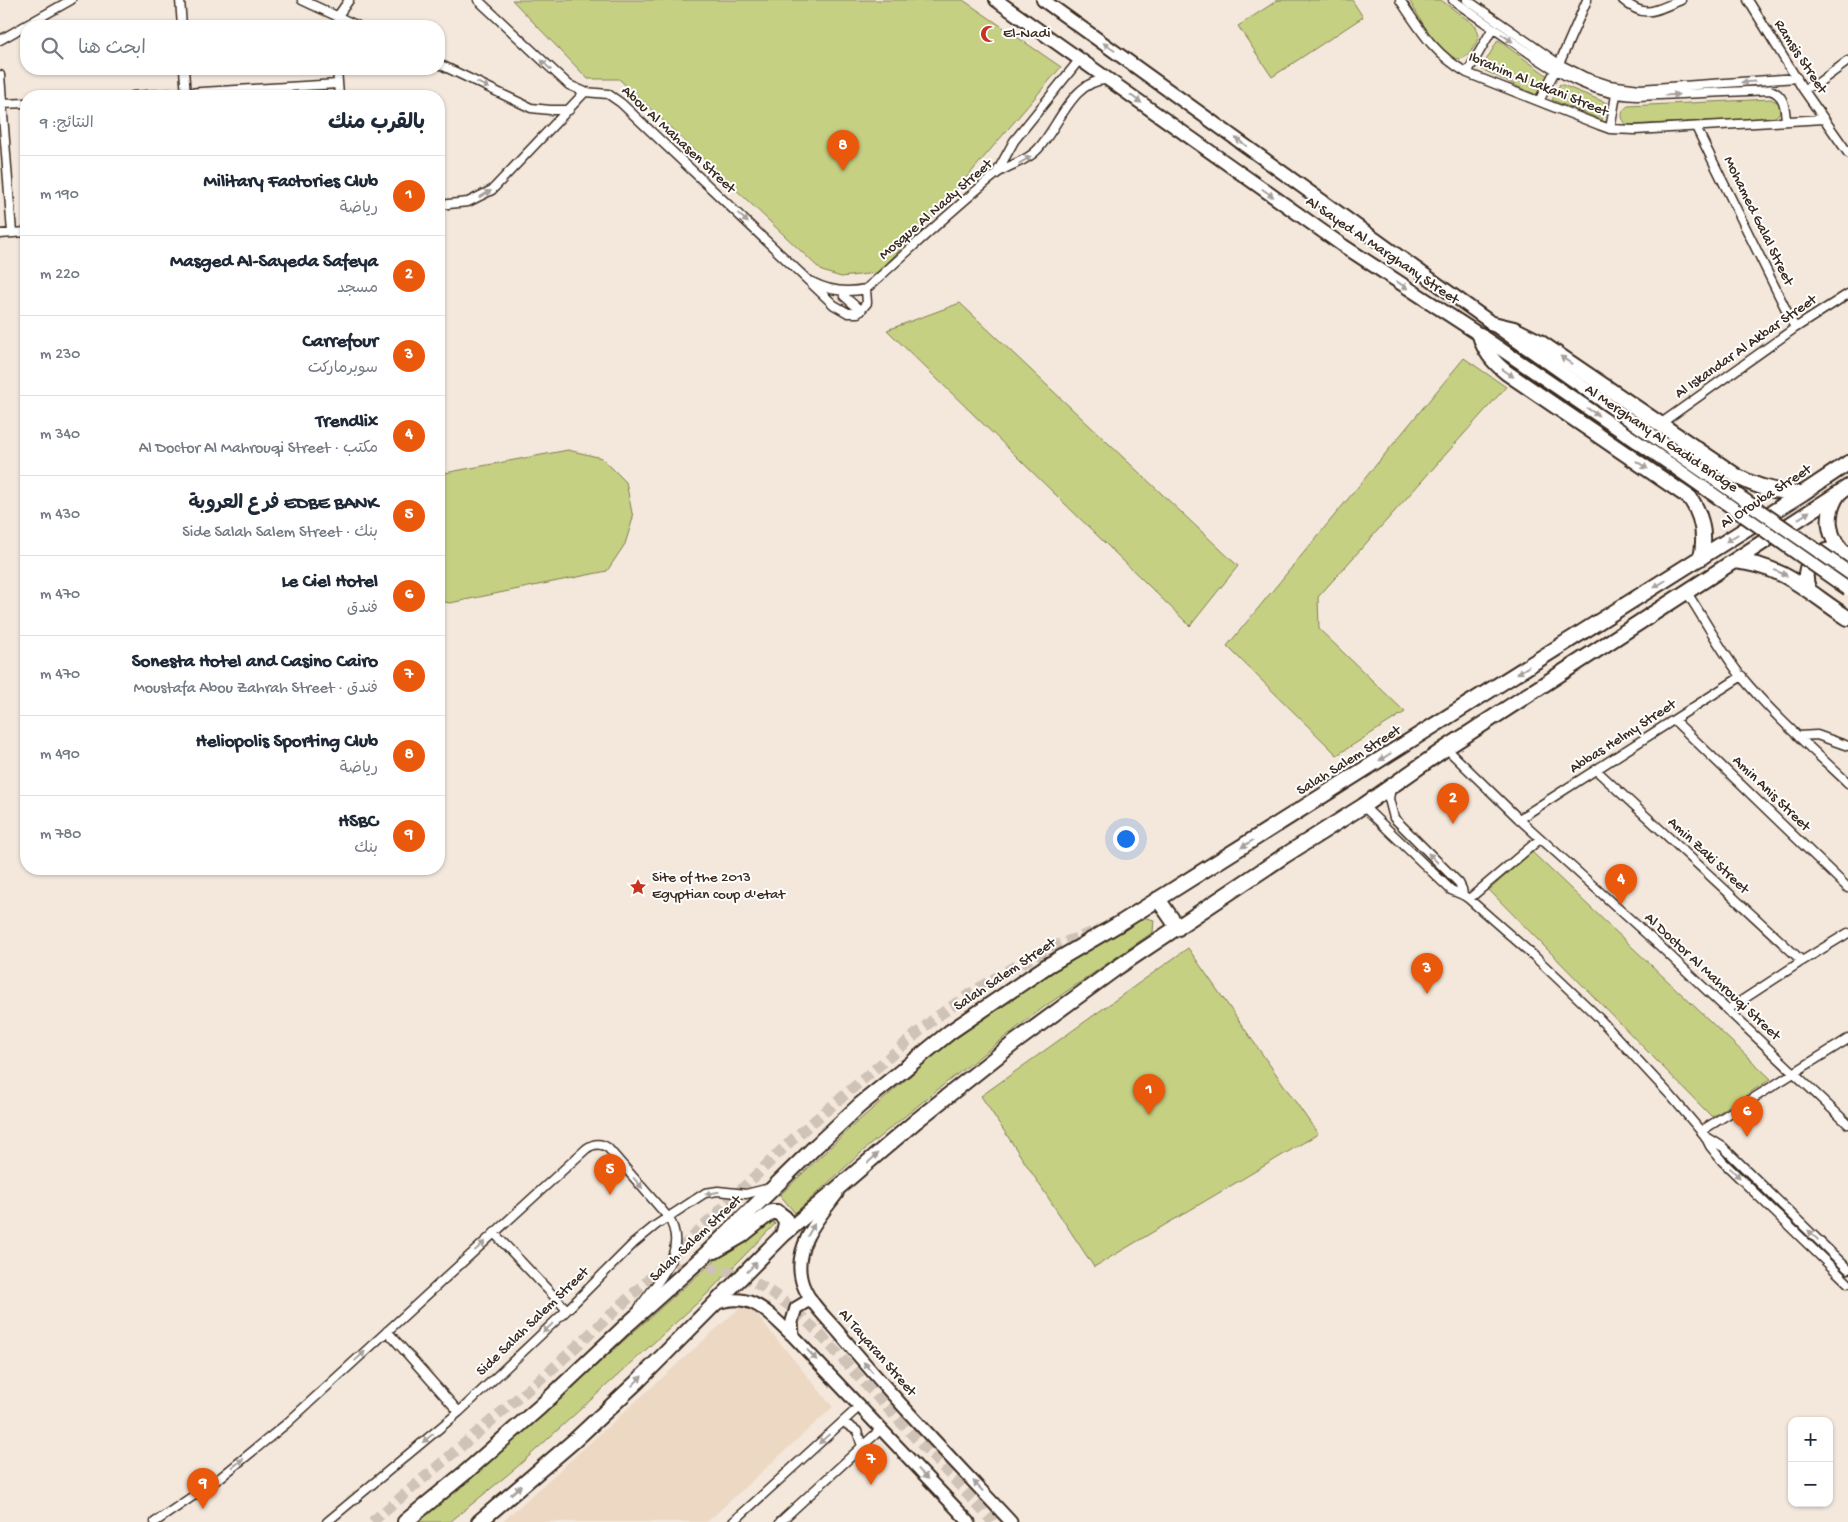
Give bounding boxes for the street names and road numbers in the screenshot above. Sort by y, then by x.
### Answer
street label: Ramsis Street [1769,17,1832,99]
street label: Ibrahim Al Lakani Street [1465,49,1612,122]
street label: Abou Al Mahasen Street [617,82,740,199]
street label: Mohamed Galal Street [1719,153,1798,290]
street label: Mosque Al Nady Street [876,155,998,264]
street label: Al Sayed Al Marghany Street [1302,193,1464,310]
street label: Al Iskandar Al Akbar Street [1671,290,1822,403]
street label: Al Merghany Al Gadid Bridge [1581,381,1741,497]
street label: Al Orouba Street [1717,460,1816,533]
street label: Abbas Helmy Street [1566,695,1681,778]
street label: Salah Salem Street [1294,721,1406,800]
street label: Amin Anis Street [1728,752,1815,837]
street label: Amin Zaki Street [1663,814,1754,900]
street label: Al Doctor Al Mahrouqi Street [1640,909,1785,1046]
street label: Salah Salem Street [951,933,1061,1016]
street label: Salah Salem Street [646,1191,747,1286]
street label: Side Salah Salem Street [473,1262,594,1380]
street label: Al Tayaran Street [834,1306,921,1402]

